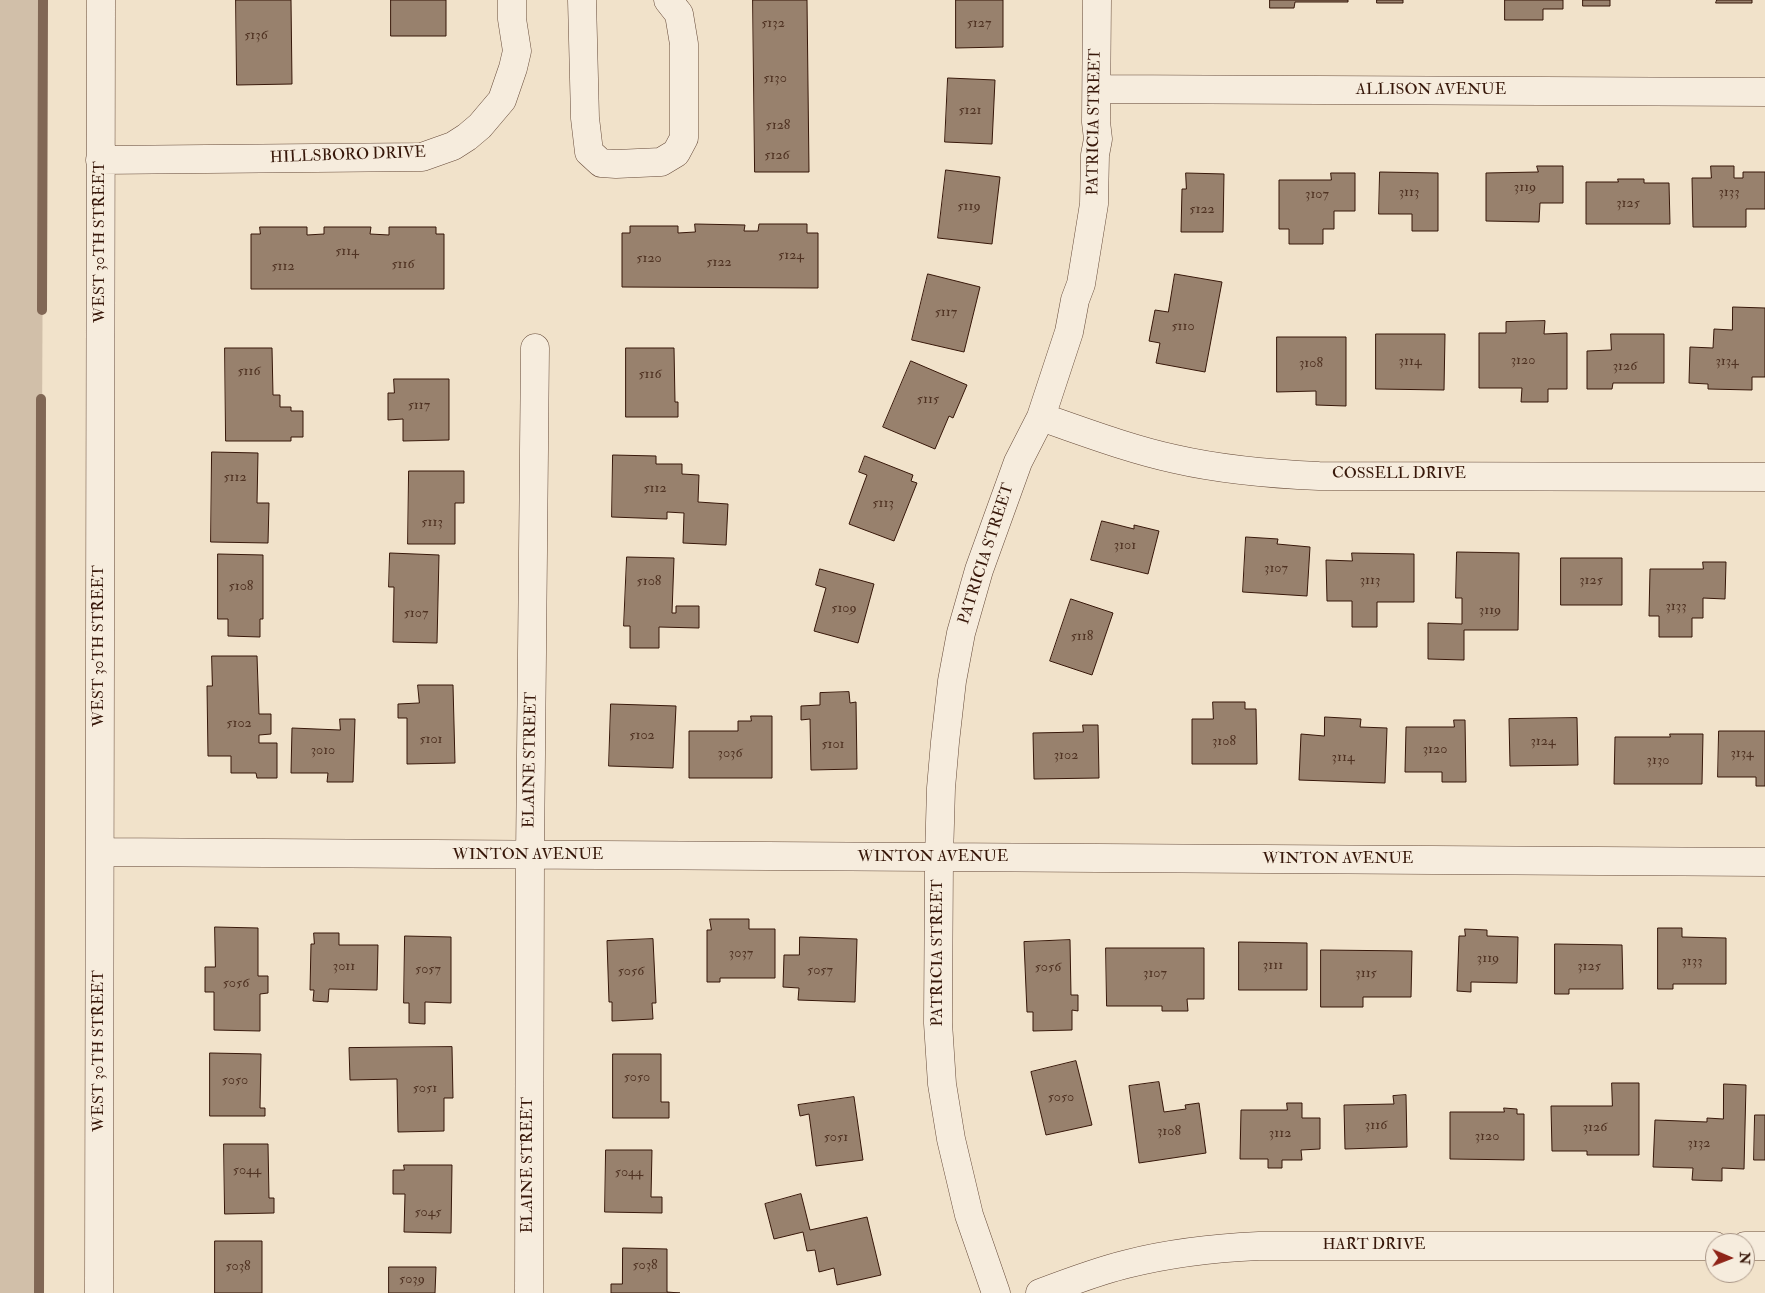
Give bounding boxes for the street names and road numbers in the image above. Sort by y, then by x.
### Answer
street label: PATRICIA STREET [1084,48,1106,196]
street label: ALLISON AVENUE [1356,81,1506,101]
street label: HILLSBORO DRIVE [270,144,426,168]
street label: WEST 30TH STREET [91,161,111,323]
street label: COSSELL DRIVE [1332,465,1466,485]
street label: PATRICIA STREET [955,481,1019,627]
street label: WEST 30TH STREET [90,565,110,727]
street label: ELAINE STREET [520,692,542,828]
street label: WINTON AVENUE [453,846,603,866]
street label: WINTON AVENUE [858,848,1008,868]
street label: WINTON AVENUE [1263,850,1413,870]
street label: PATRICIA STREET [929,879,949,1027]
street label: WEST 30TH STREET [90,970,110,1132]
street label: ELAINE STREET [519,1097,539,1233]
street label: HART DRIVE [1322,1236,1426,1256]

